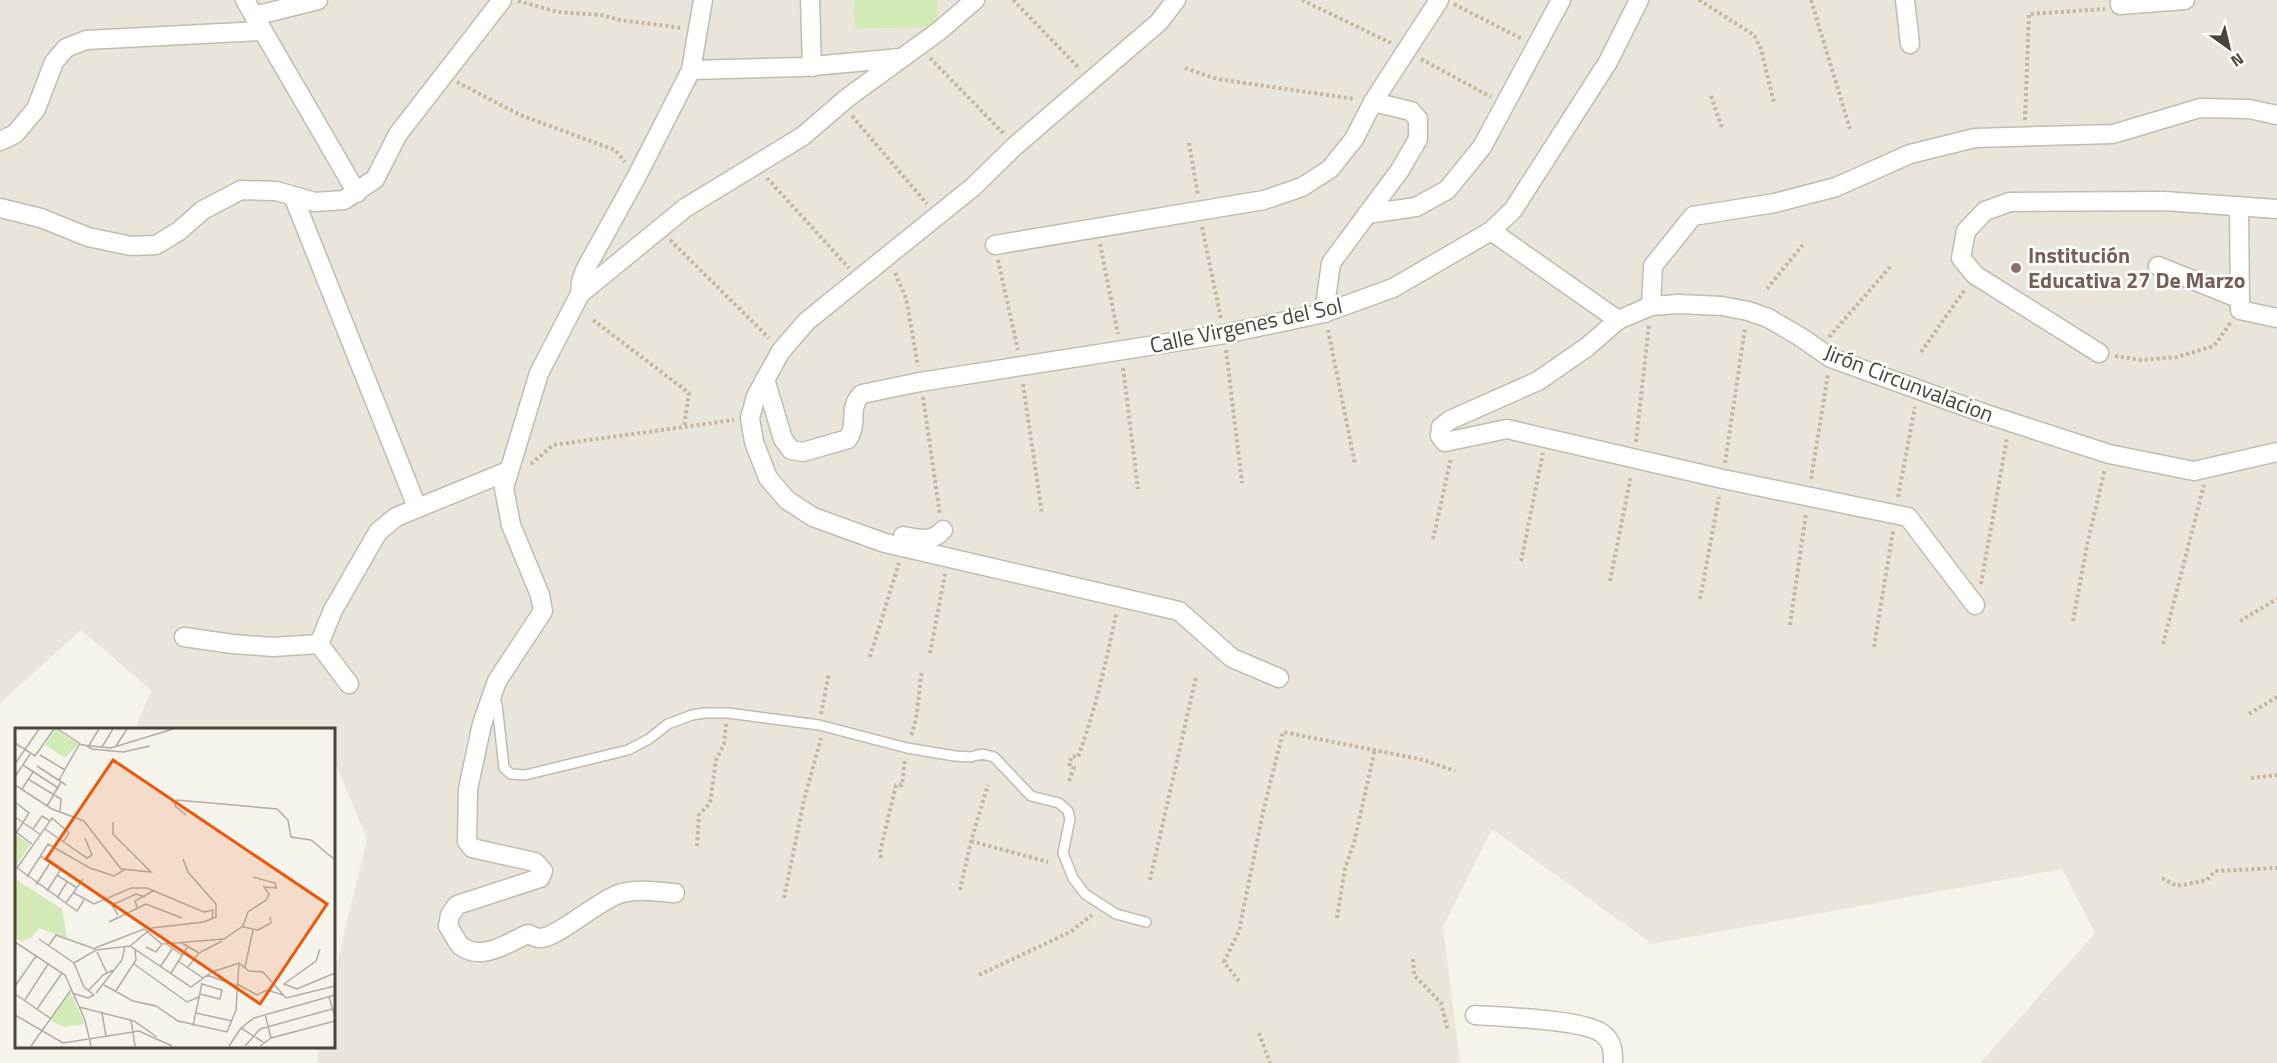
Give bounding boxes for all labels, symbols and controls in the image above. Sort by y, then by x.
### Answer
north arrow [2199,18,2259,78]
text: N [2226,47,2249,73]
place label: Institución Educativa 27 De Marzo [2028,238,2246,297]
marker: Institución Educativa 27 De Marzo [2009,261,2023,275]
street label: Calle Virgenes del Sol [1147,288,1345,362]
street label: Jirón Circunvalacion [1819,335,1999,431]
inset map [15,728,334,1048]

